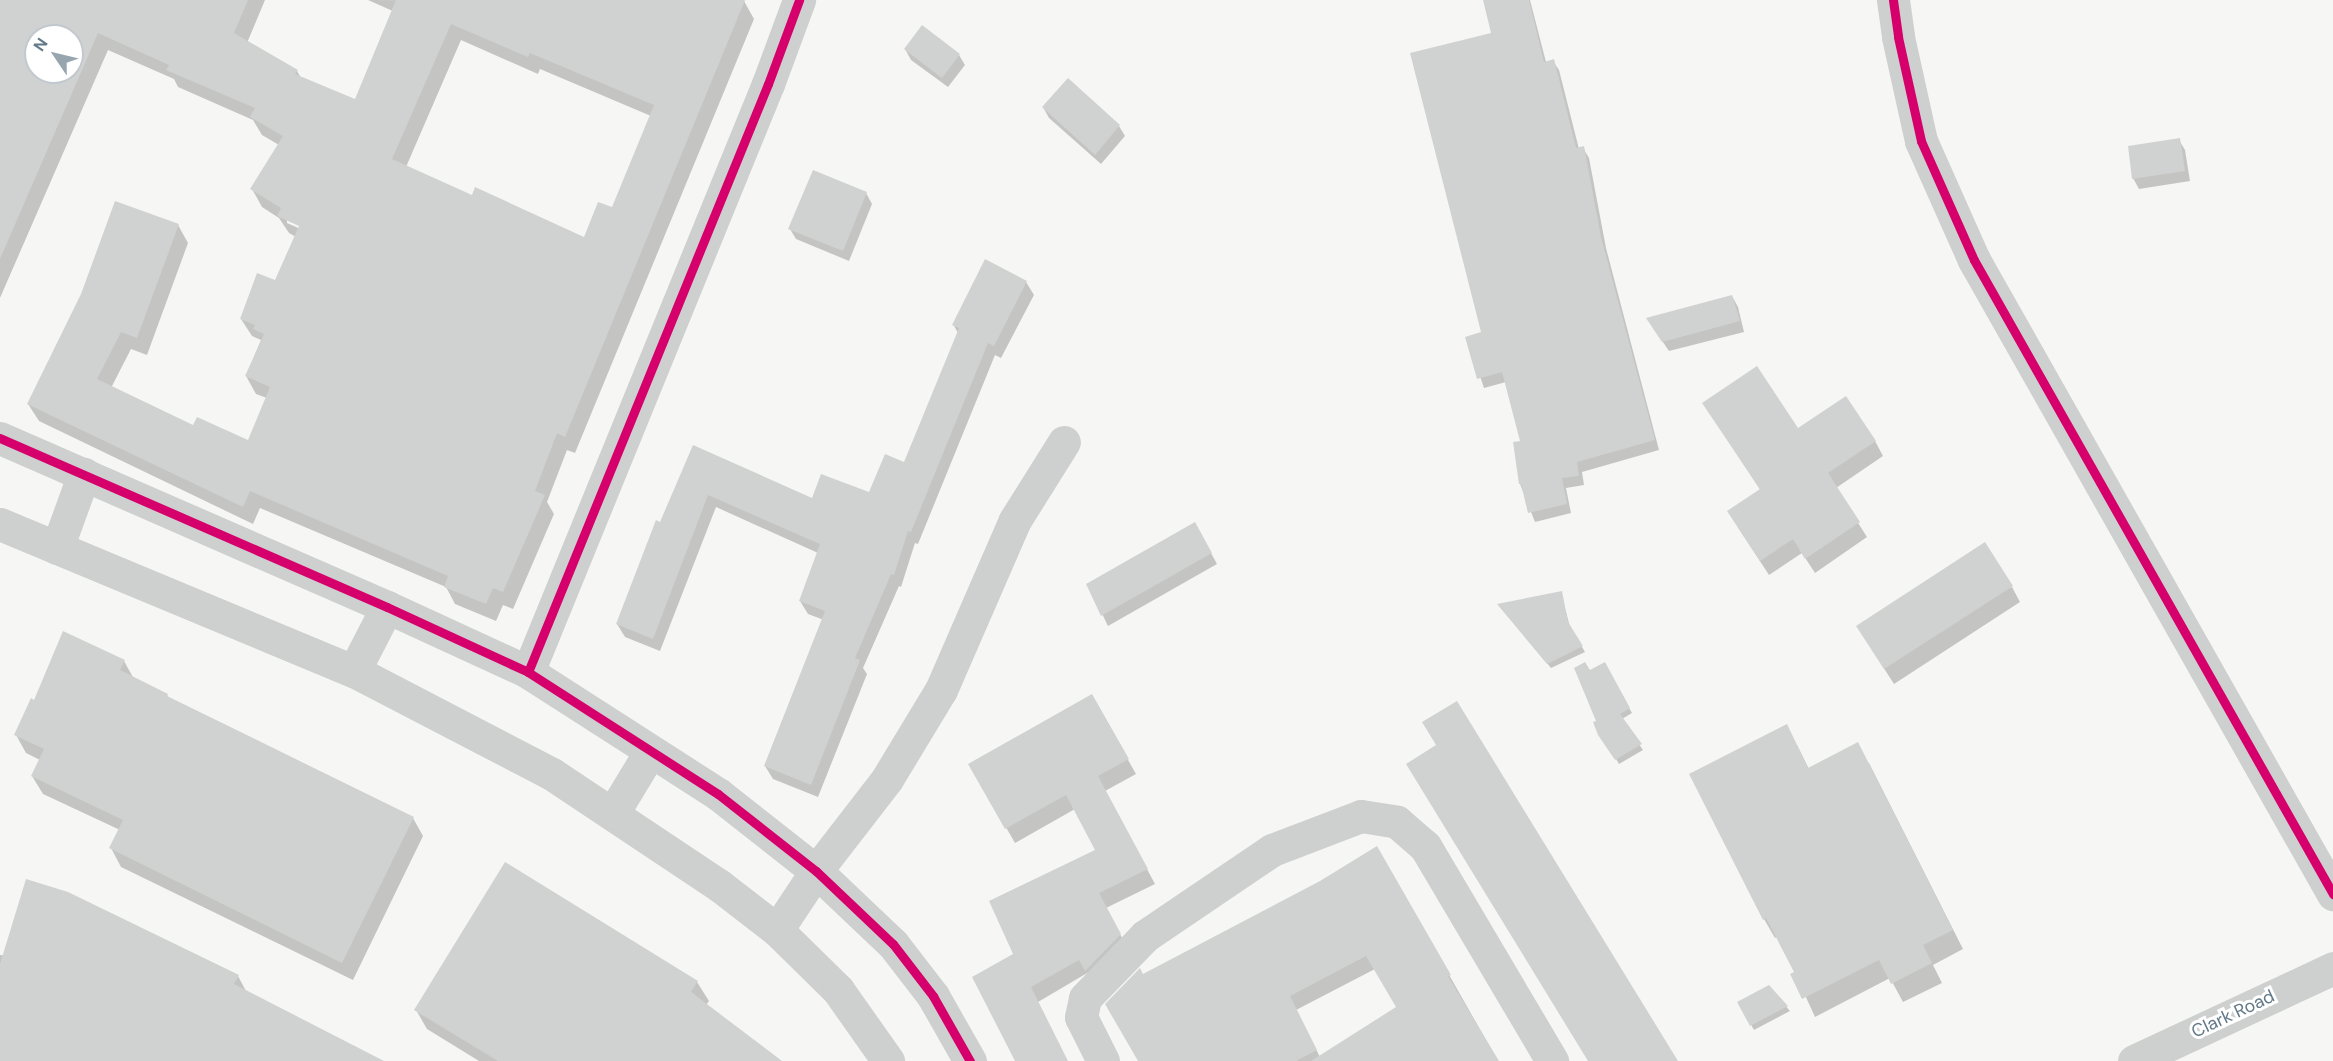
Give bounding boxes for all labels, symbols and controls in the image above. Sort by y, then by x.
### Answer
north arrow [24,24,84,84]
text: N [29,34,52,55]
street label: Clark Road [2188,985,2278,1043]

